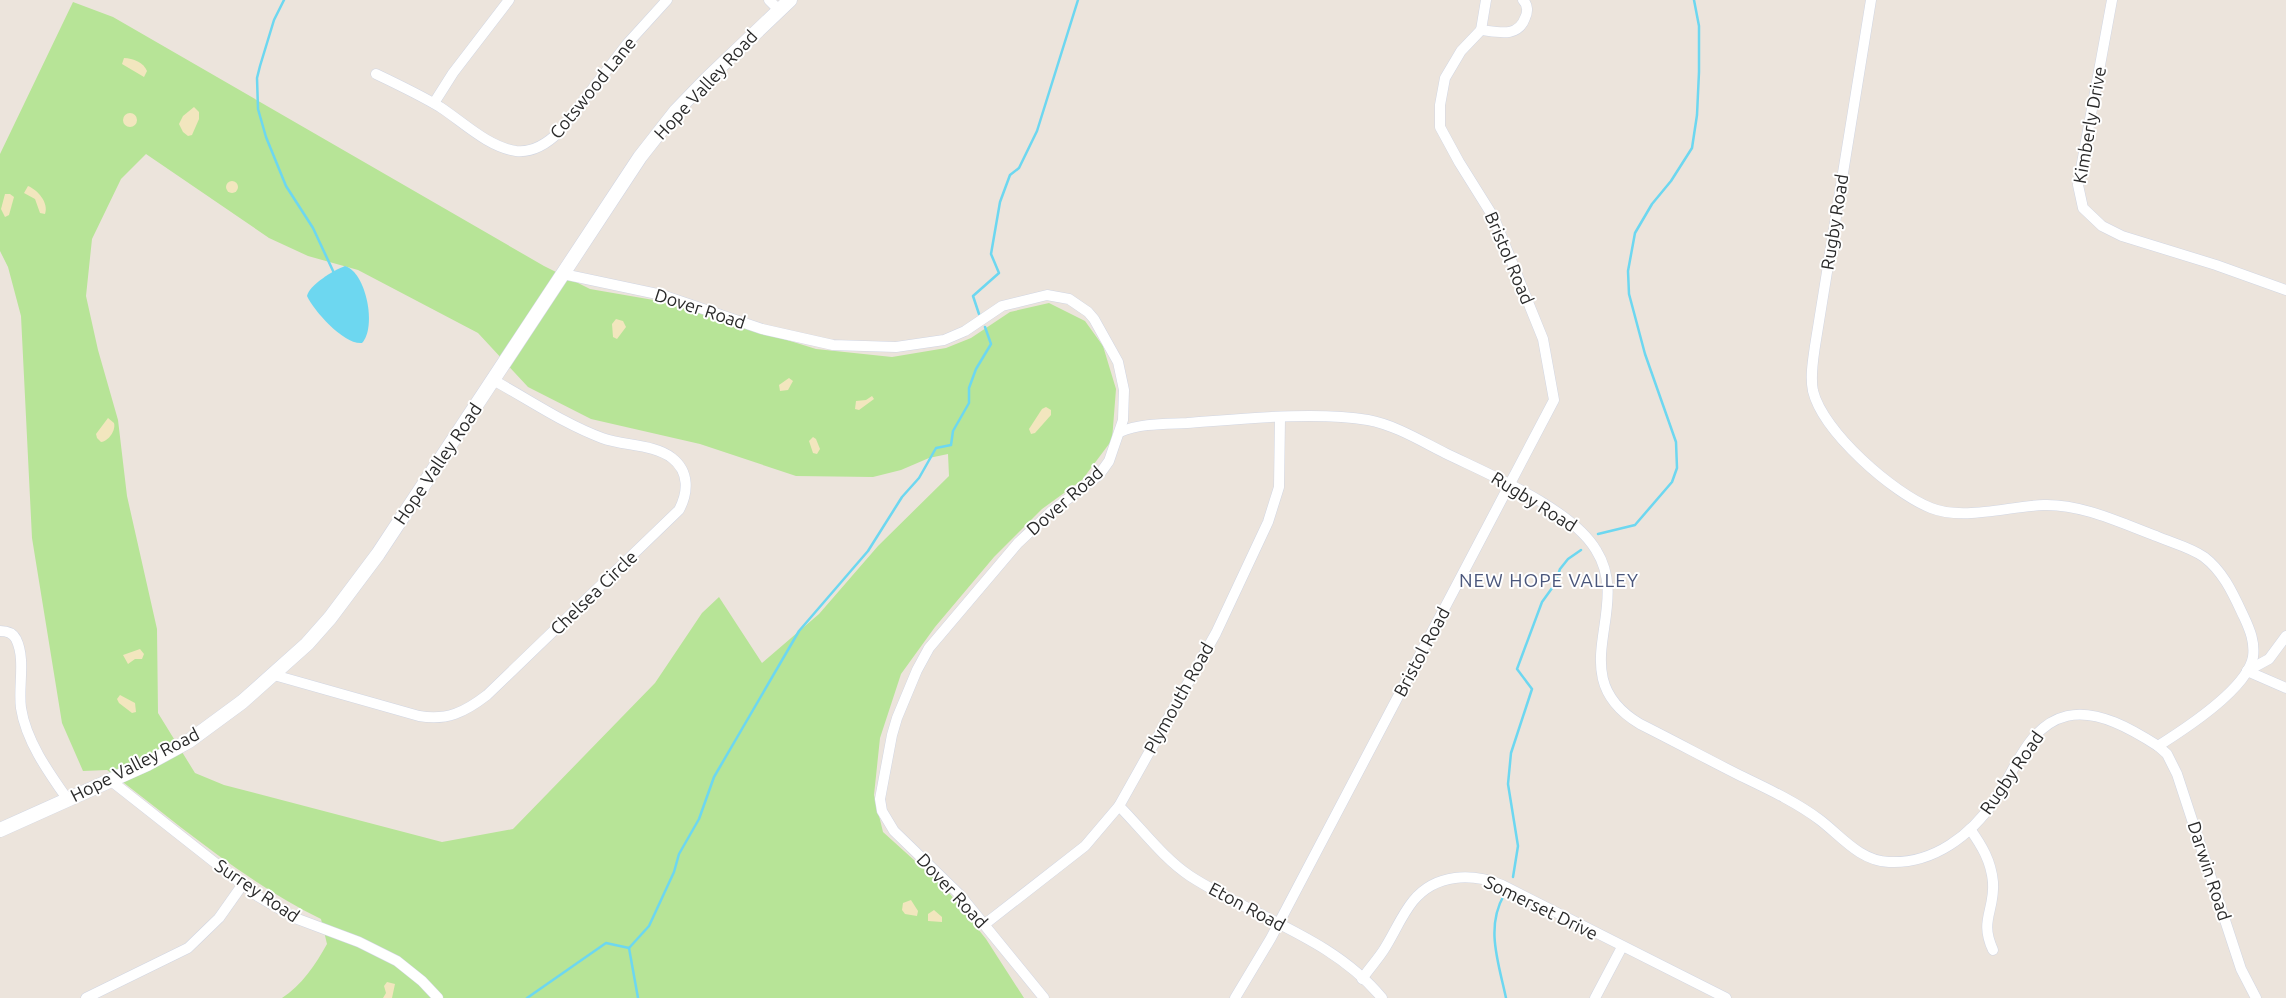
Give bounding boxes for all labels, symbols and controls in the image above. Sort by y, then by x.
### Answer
street label: Hope Valley Road [650,26,761,143]
street label: Cotswood Lane [545,33,639,142]
street label: Kimberly Drive [2069,65,2109,185]
street label: Rugby Road [1817,173,1851,271]
street label: Bristol Road [1482,208,1538,307]
street label: Dover Road [652,284,748,332]
street label: Hope Valley Road [389,399,485,528]
street label: Dover Road [1022,462,1106,539]
street label: Rugby Road [1488,467,1581,535]
street label: Chelsea Circle [546,546,641,638]
district label: NEW HOPE VALLEY [1459,569,1639,591]
street label: Bristol Road [1389,603,1453,700]
street label: Plymouth Road [1139,639,1217,756]
street label: Hope Valley Road [67,723,202,805]
street label: Rugby Road [1975,727,2047,818]
street label: Darwin Road [2184,818,2235,923]
street label: Dover Road [913,849,992,932]
street label: Surrey Road [212,855,304,926]
street label: Somerset Drive [1481,871,1601,943]
street label: Eton Road [1206,878,1289,935]

